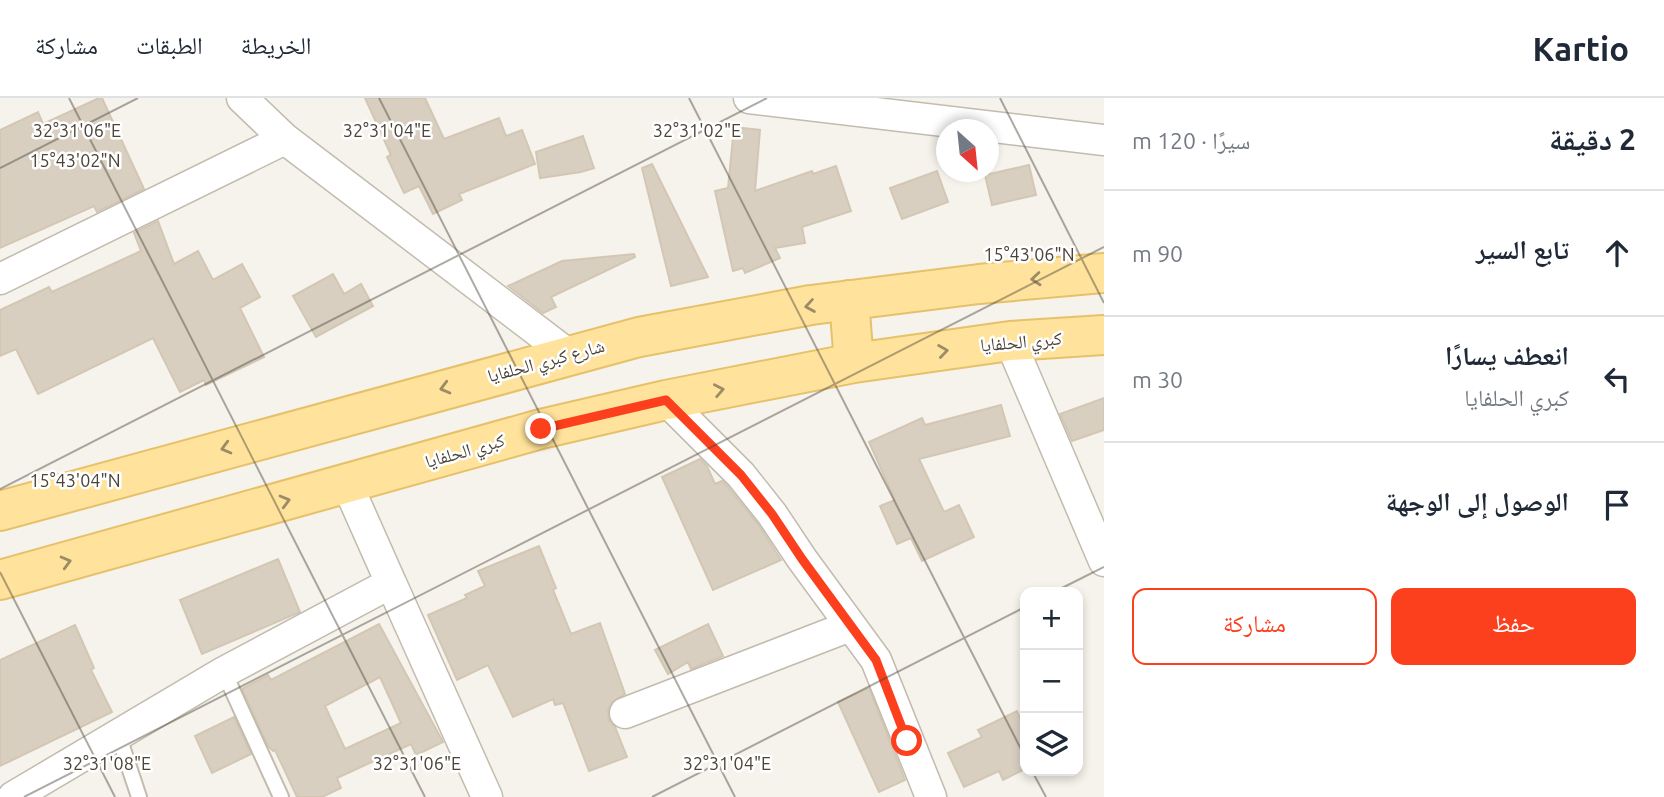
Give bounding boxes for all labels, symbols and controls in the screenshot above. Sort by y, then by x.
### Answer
text: Kartio [1533,30,1629,67]
text: مشاركة [35,32,98,59]
text: الطبقات [136,32,203,59]
text: الخريطة [241,32,311,59]
north arrow [936,119,999,182]
text: 32°31'06"E [33,120,121,140]
text: 32°31'04"E [343,120,431,140]
text: 32°31'02"E [653,120,741,140]
text: 2 دقيقة [1549,122,1636,156]
text: سيرًا · 120 m [1132,128,1250,153]
text: 15°43'02"N [29,150,121,170]
icon: ahead [1598,234,1636,272]
text: تابع السير [1476,235,1569,264]
text: 90 m [1132,241,1183,266]
text: 15°43'06"N [983,244,1075,264]
one-way arrow [1030,271,1041,286]
one-way arrow [804,298,816,313]
street label: كبري الحلفايا [979,327,1064,360]
street label: شارع كبري الحلفايا [485,335,608,391]
text: انعطف يسارًا [1445,341,1569,370]
one-way arrow [937,344,949,359]
icon: left [1598,360,1636,398]
text: 30 m [1132,367,1183,392]
one-way arrow [439,380,451,394]
one-way arrow [713,383,725,398]
text: كبري الحلفايا [1464,385,1569,410]
route end [525,413,556,444]
street label: كبري الحلفايا [423,429,509,476]
one-way arrow [220,440,232,455]
text: 15°43'04"N [29,470,121,490]
icon: arrive [1598,486,1636,524]
text: الوصول إلى الوجهة [1386,487,1569,516]
one-way arrow [279,495,291,510]
one-way arrow [60,555,72,570]
map controls [1020,587,1083,776]
button: + [1020,587,1083,650]
button: مشاركة [1132,588,1377,665]
button: حفظ [1391,588,1636,665]
button: − [1020,650,1083,713]
button: layers [1020,713,1083,776]
route start [891,725,922,756]
text: 32°31'08"E [63,753,151,773]
text: 32°31'06"E [373,753,461,773]
text: 32°31'04"E [683,753,771,773]

